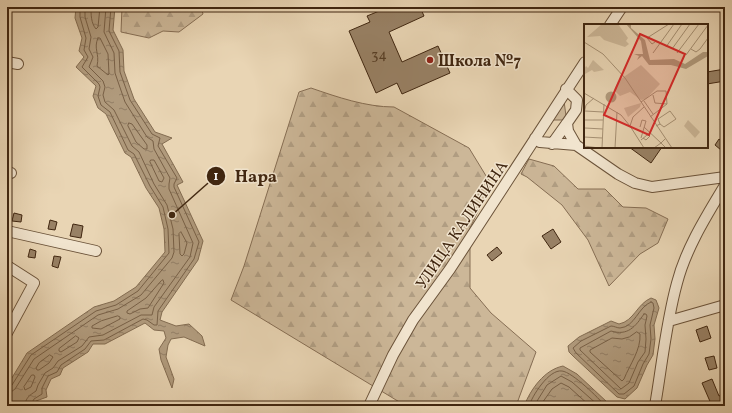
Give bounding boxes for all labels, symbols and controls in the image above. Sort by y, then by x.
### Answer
inset map [584,24,708,148]
house number: 34 [371,46,387,65]
place label: Школа №7 [438,51,521,73]
marker: Школа №7 [425,55,435,65]
street label: УЛИЦА КАЛИНИНА [411,156,514,294]
callout: Нара [206,161,285,190]
text: Нара [235,166,277,189]
text: 1 [214,169,219,185]

